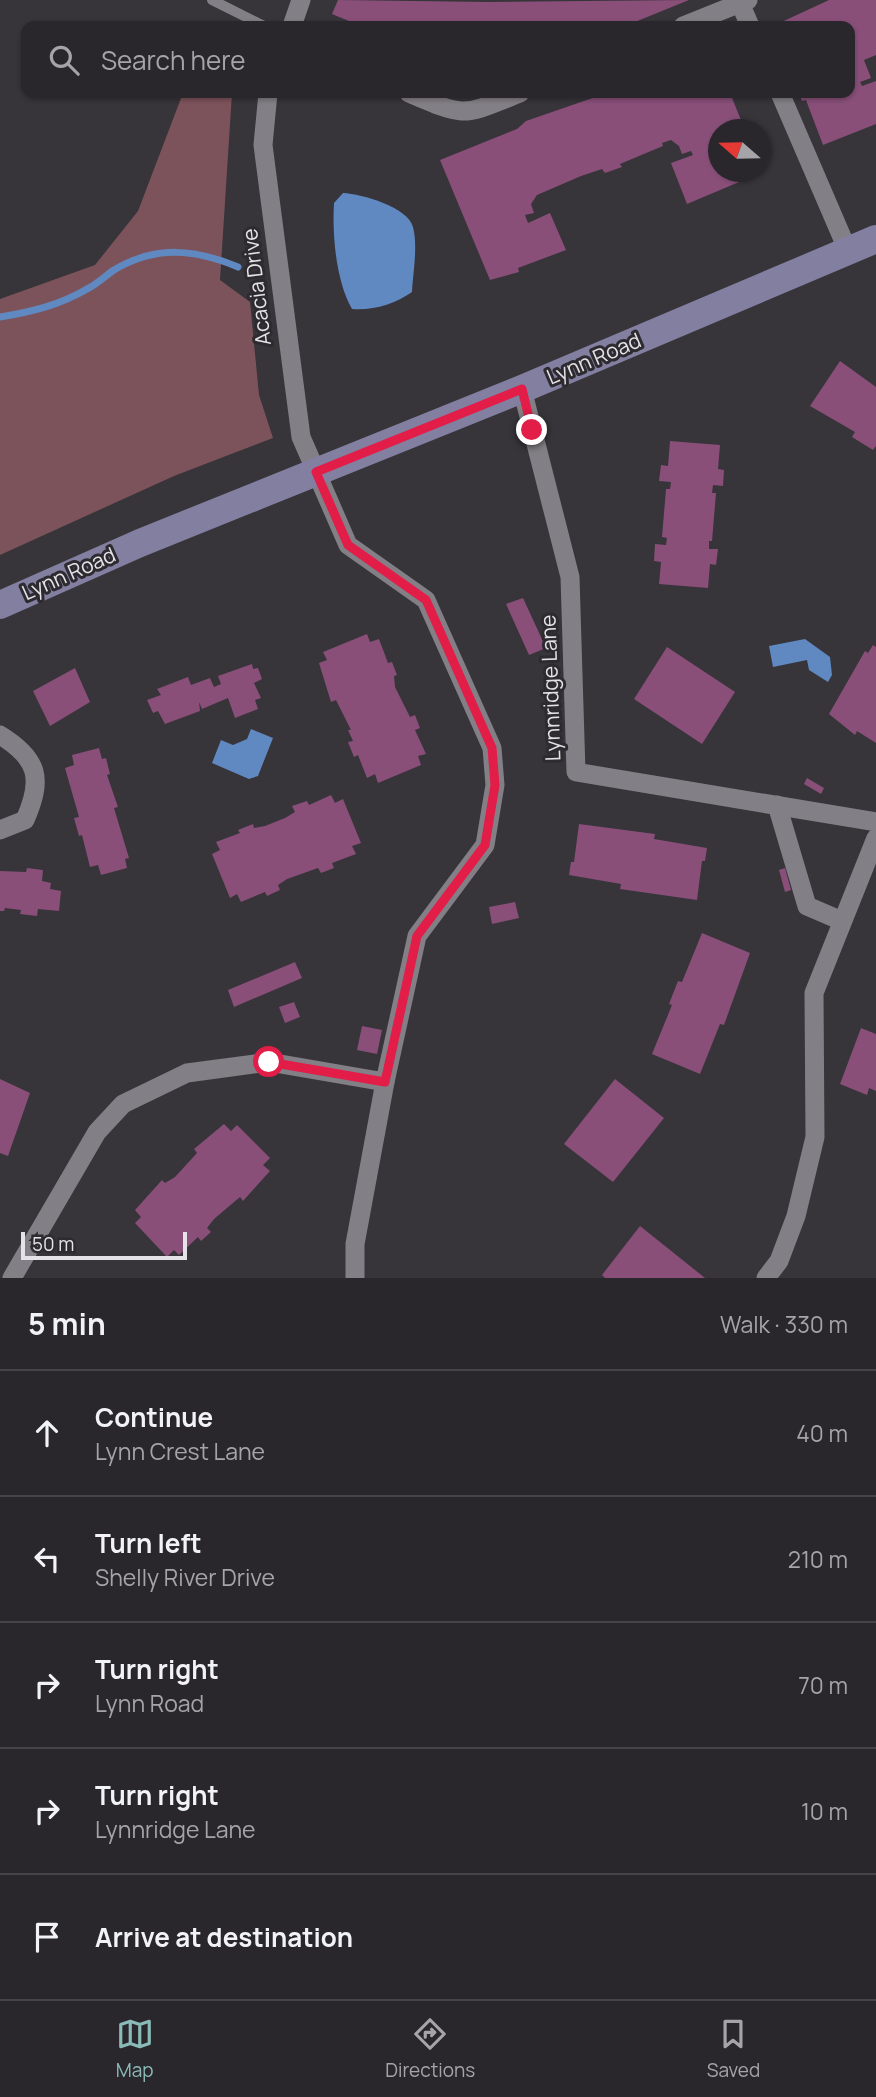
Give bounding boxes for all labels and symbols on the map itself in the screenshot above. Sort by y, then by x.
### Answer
north arrow [708,119,771,182]
street label: Acacia Drive [235,227,277,347]
street label: Lynn Road [542,326,645,390]
route end [516,414,547,445]
street label: Lynn Road [17,540,120,606]
street label: Lynnridge Lane [533,614,567,762]
route start [253,1046,284,1077]
scale bar [21,1229,187,1261]

